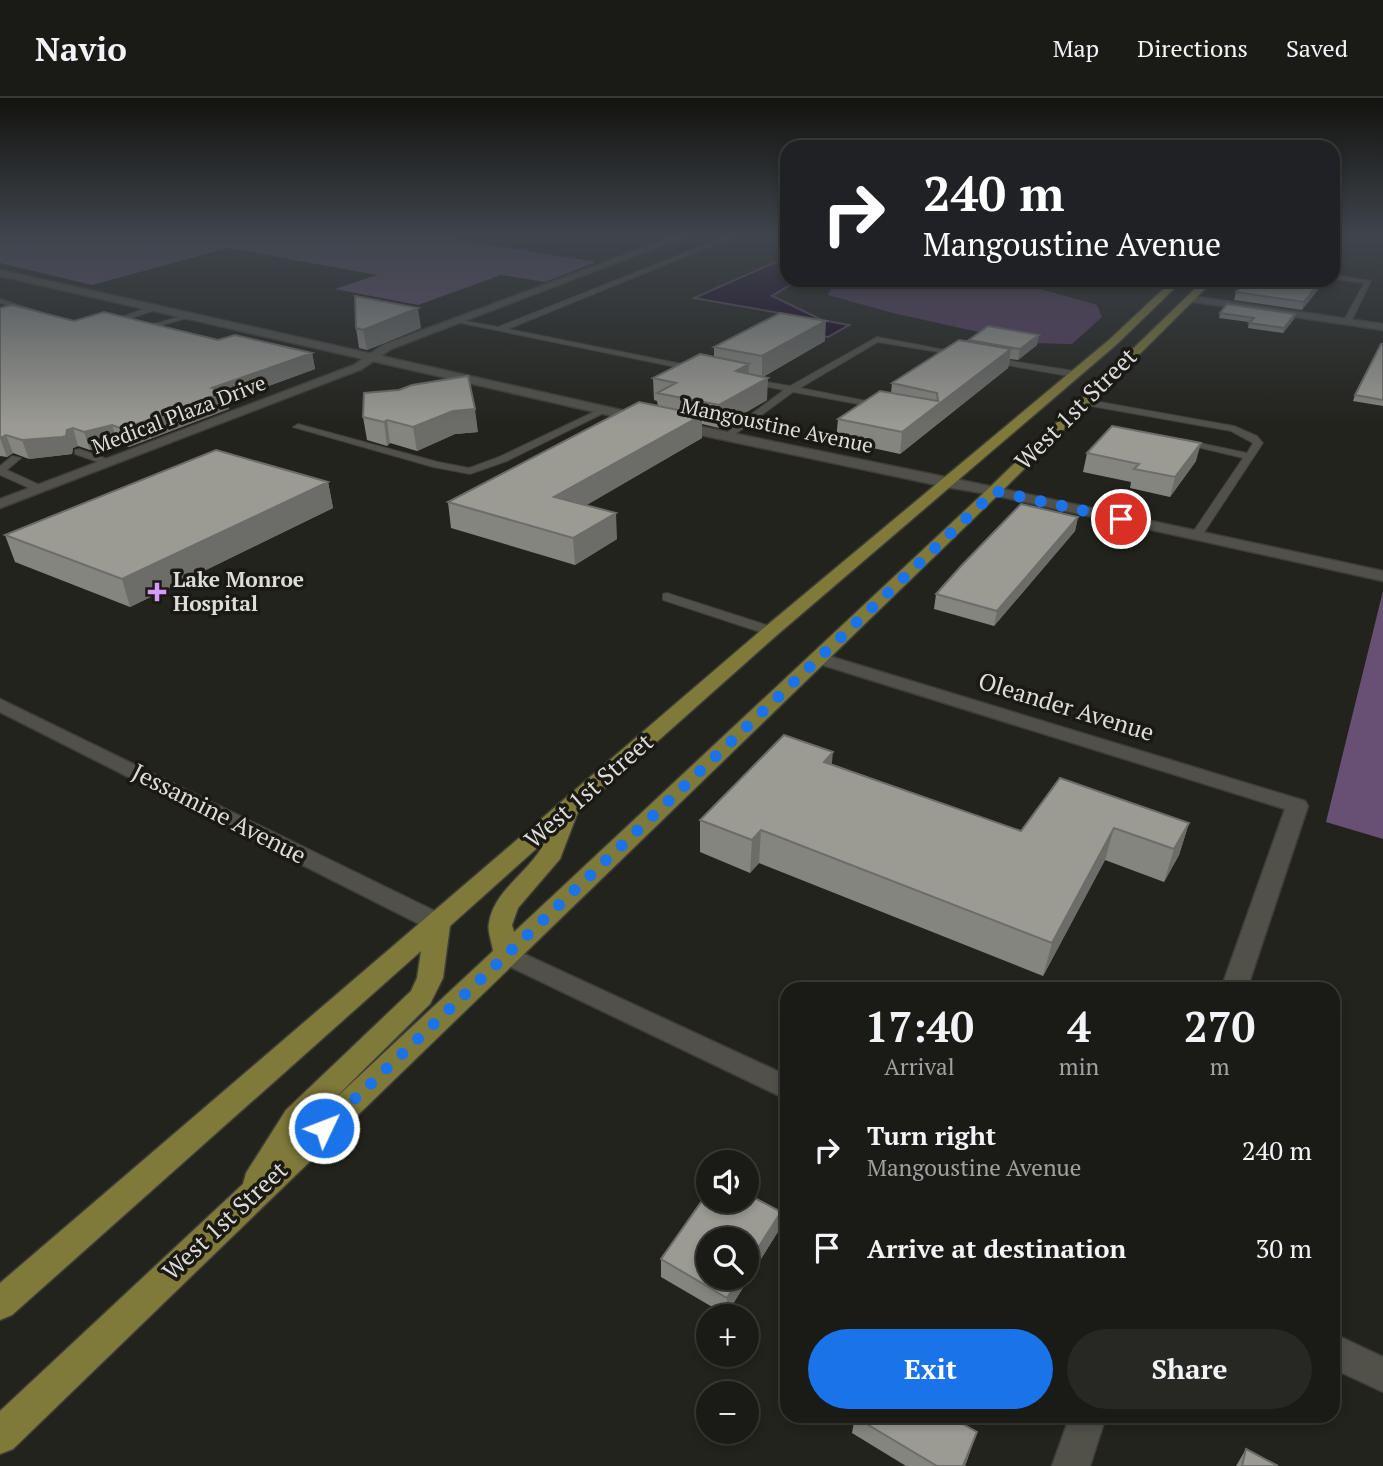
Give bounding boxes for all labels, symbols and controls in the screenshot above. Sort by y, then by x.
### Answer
text: Navio [35,27,127,70]
text: Map [1053,32,1099,64]
text: Directions [1137,32,1248,64]
text: Saved [1286,32,1348,64]
text: 240 m [923,160,1065,225]
icon: right [808,168,899,259]
text: Mangoustine Avenue [923,223,1221,265]
street label: West 1st Street [1007,340,1143,476]
street label: Medical Plaza Drive [88,368,270,460]
street label: Mangoustine Avenue [679,391,876,459]
pin [1091,489,1151,549]
icon: arrive [1102,500,1140,538]
place label: Lake Monroe Hospital [173,565,304,617]
marker: Lake Monroe Hospital [147,582,167,602]
street label: Oleander Avenue [975,664,1158,748]
street label: West 1st Street [517,726,659,855]
street label: Jessamine Avenue [127,755,312,871]
text: 17:40 [865,998,974,1054]
text: 4 [1067,998,1091,1054]
text: 270 [1184,998,1255,1054]
text: Arrival [884,1051,955,1082]
text: min [1059,1051,1099,1082]
text: m [1210,1051,1230,1082]
position arrow [287,1091,361,1165]
text: Turn right [867,1118,996,1152]
icon: right [808,1131,846,1169]
text: 240 m [1242,1133,1312,1167]
map controls [696,1150,759,1444]
button: sound [696,1150,759,1213]
text: Mangoustine Avenue [867,1152,1081,1183]
street label: West 1st Street [155,1154,294,1287]
button: search [696,1227,759,1290]
icon: arrive [808,1229,846,1267]
text: Arrive at destination [867,1231,1126,1265]
text: 30 m [1256,1231,1312,1265]
button: + [696,1304,759,1367]
button: Exit [808,1329,1053,1409]
button: Share [1067,1329,1312,1409]
button: − [696,1381,759,1444]

